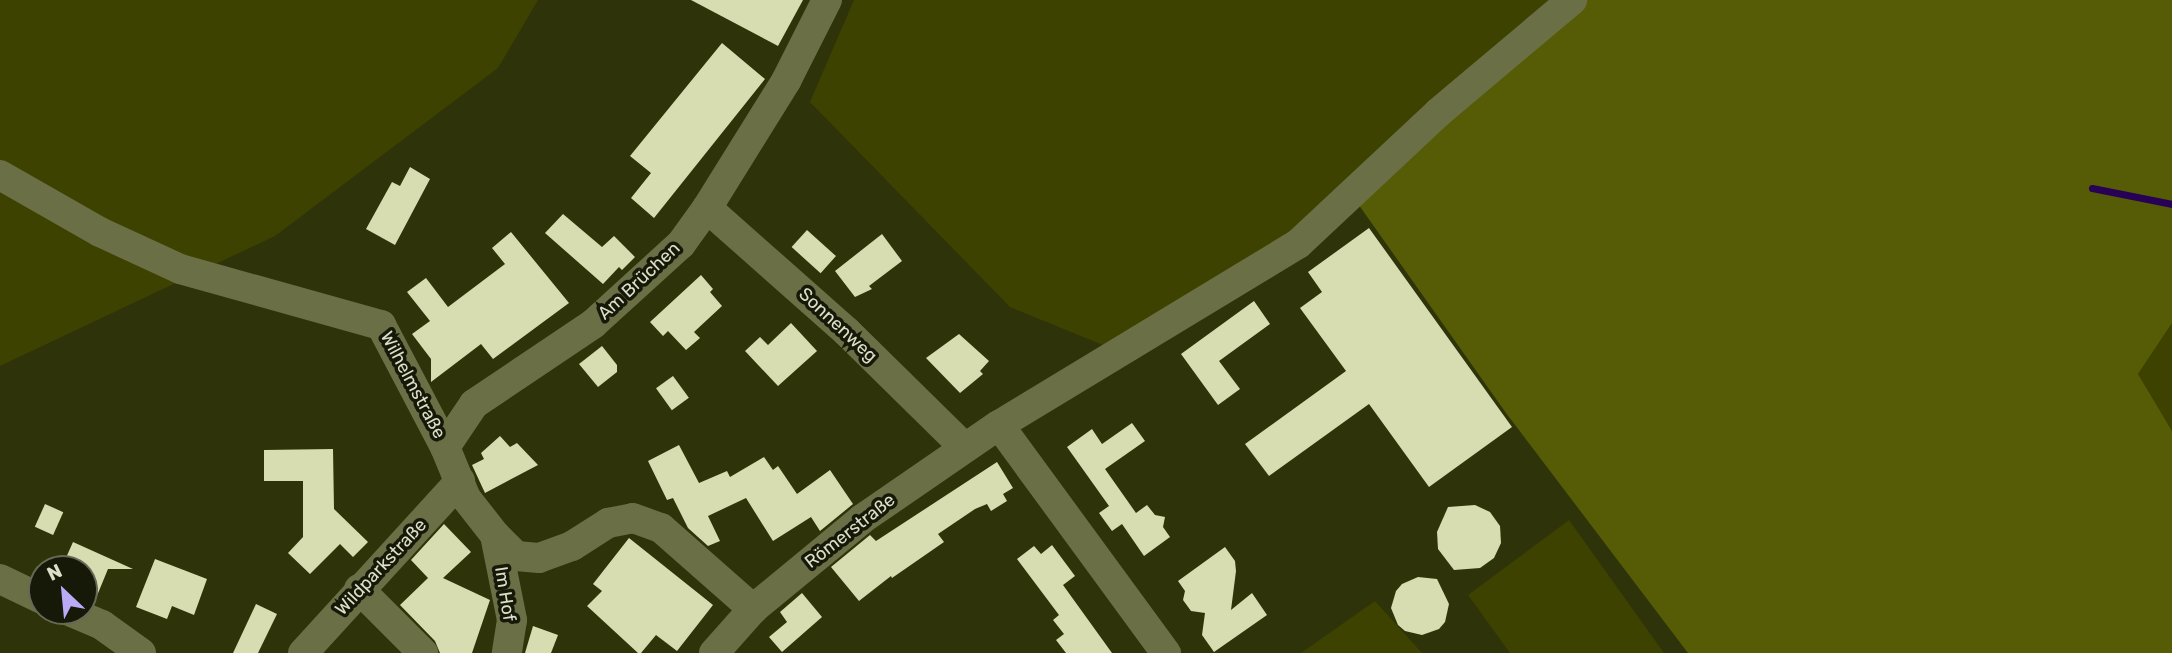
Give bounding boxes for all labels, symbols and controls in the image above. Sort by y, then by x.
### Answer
street label: Am Brüchen [594,238,684,324]
street label: Sonnenweg [794,283,882,367]
street label: Wilhelmstraße [376,328,450,442]
street label: Römerstraße [801,489,899,573]
street label: Wildparkstraße [331,514,431,620]
north arrow [28,555,98,625]
text: N [43,559,66,586]
street label: Im Hof [490,565,520,623]

